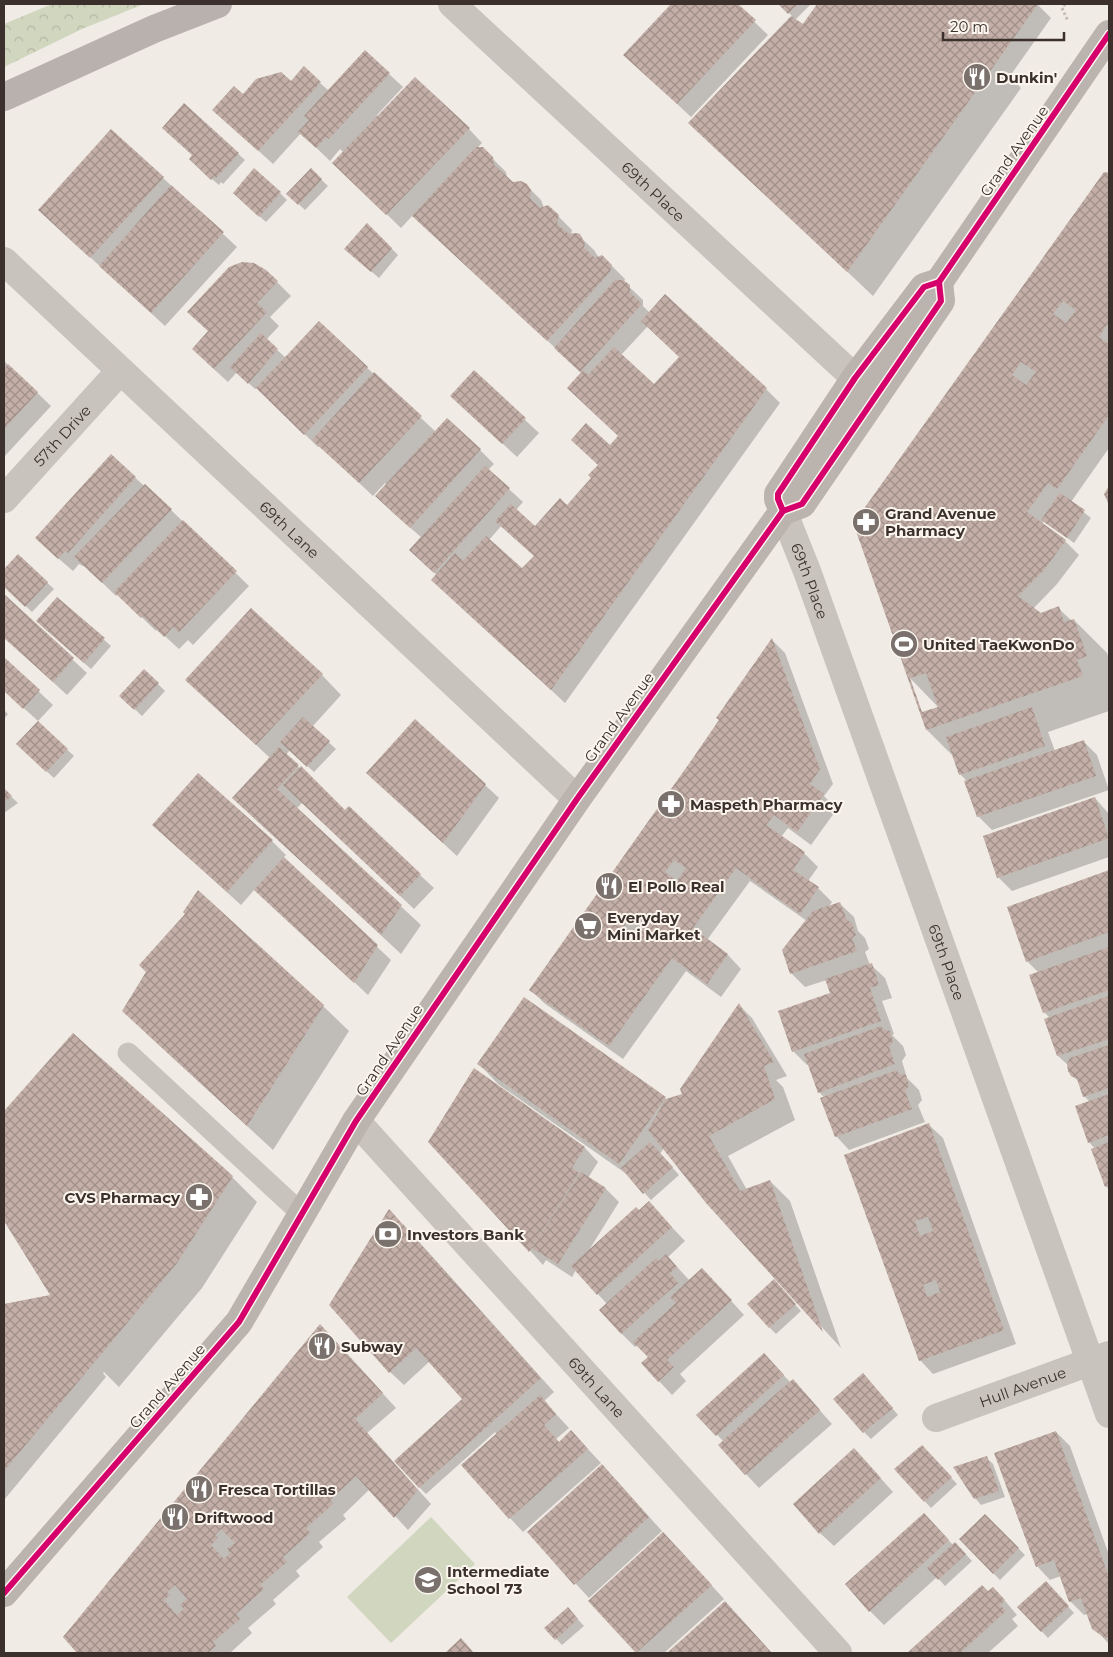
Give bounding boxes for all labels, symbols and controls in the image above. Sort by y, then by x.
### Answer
scale bar [943,10,1064,42]
text: 20 m [950,17,988,36]
restaurant icon: Dunkin' [962,62,992,92]
place label: Dunkin' [996,68,1057,87]
street label: Grand Avenue [976,102,1052,200]
street label: 69th Place [618,157,689,225]
street label: 57th Drive [29,401,94,470]
street label: 69th Lane [256,497,324,562]
place label: Grand Avenue Pharmacy [885,504,996,540]
pharmacy icon: Grand Avenue Pharmacy [851,507,881,537]
street label: 69th Place [787,540,833,621]
sports icon: United TaeKwonDo [889,629,919,659]
place label: United TaeKwonDo [923,635,1075,654]
street label: Grand Avenue [580,668,658,766]
pharmacy icon: Maspeth Pharmacy [656,789,686,819]
place label: Maspeth Pharmacy [690,795,843,814]
restaurant icon: El Pollo Real [594,871,624,901]
place label: El Pollo Real [628,877,725,896]
place label: Everyday Mini Market [607,908,701,944]
supermarket icon: Everyday Mini Market [573,911,603,941]
street label: 69th Place [925,921,969,1003]
street label: Grand Avenue [351,1000,427,1100]
pharmacy icon: CVS Pharmacy [184,1182,214,1212]
place label: CVS Pharmacy [65,1188,181,1207]
bank icon: Investors Bank [373,1219,403,1249]
place label: Investors Bank [407,1225,524,1244]
restaurant icon: Subway [307,1331,337,1361]
place label: Subway [341,1337,404,1356]
street label: Grand Avenue [125,1340,209,1432]
street label: 69th Lane [565,1353,629,1421]
street label: Hull Avenue [976,1362,1068,1411]
restaurant icon: Fresca Tortillas [184,1474,214,1504]
place label: Fresca Tortillas [218,1480,336,1499]
restaurant icon: Driftwood [160,1502,190,1532]
place label: Driftwood [194,1508,273,1527]
place label: Intermediate School 73 [447,1562,550,1598]
school or university icon: Intermediate School 73 [413,1565,443,1595]

